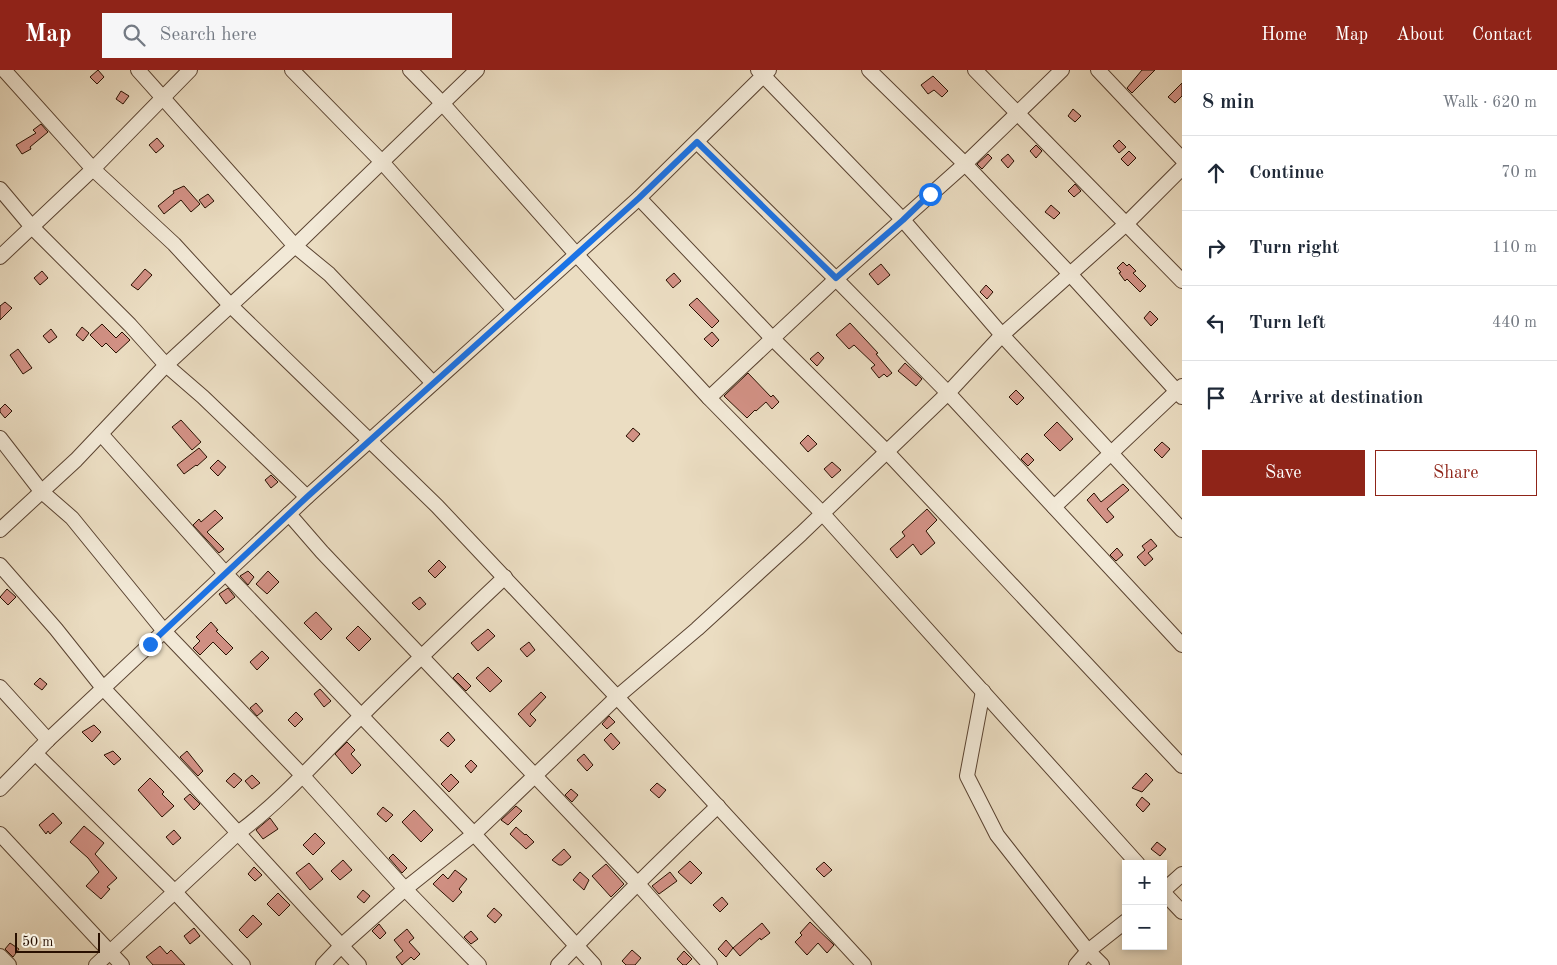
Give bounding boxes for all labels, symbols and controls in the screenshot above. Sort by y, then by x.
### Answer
search box [102,13,452,58]
icon: search [120,21,148,49]
text: Map [25,23,72,47]
text: Search here [160,26,257,45]
text: Home [1261,26,1307,44]
text: Map [1335,26,1368,44]
text: About [1396,26,1444,44]
text: Contact [1472,26,1532,44]
text: 8 min [1202,92,1255,113]
text: Walk · 620 m [1442,95,1537,111]
icon: ahead [1202,159,1230,187]
text: Continue [1249,164,1324,183]
text: 70 m [1501,165,1537,181]
route start [919,183,942,206]
icon: right [1202,234,1230,262]
text: Turn right [1249,239,1339,258]
text: 110 m [1492,240,1537,256]
icon: left [1202,309,1230,337]
text: Turn left [1249,314,1326,333]
text: 440 m [1492,315,1537,331]
icon: arrive [1202,384,1230,412]
text: Arrive at destination [1249,389,1423,408]
button: Save [1202,450,1365,496]
button: Share [1375,450,1537,496]
route end [139,633,162,656]
map controls [1122,860,1167,950]
button: + [1122,860,1167,905]
button: − [1122,905,1167,950]
scale bar [15,930,100,953]
text: 50 m [22,935,53,949]

